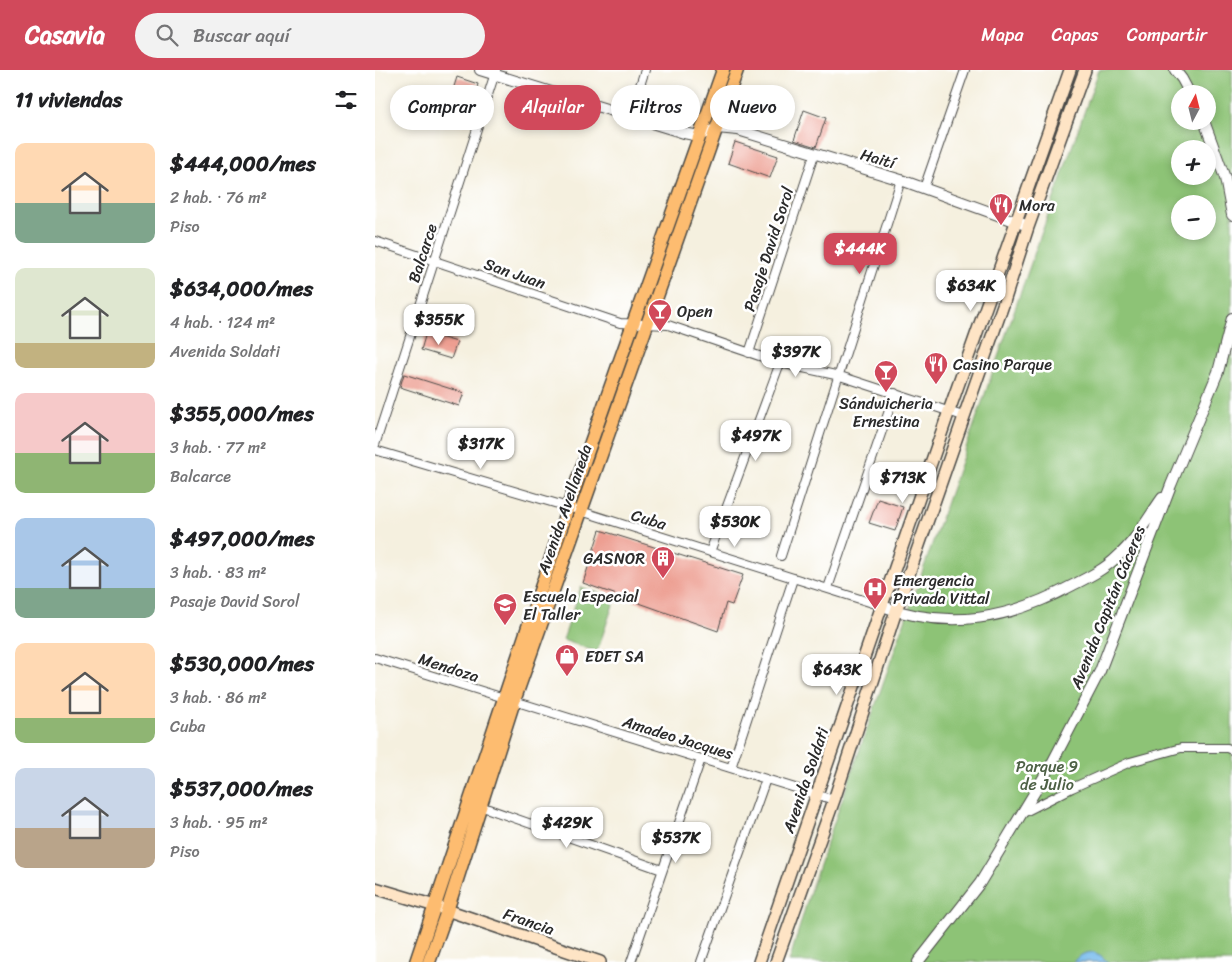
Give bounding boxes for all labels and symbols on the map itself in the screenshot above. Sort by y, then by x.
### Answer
north arrow [1171,85,1216,130]
street label: Haití [857,140,901,178]
street label: Pasaje David Sorol [735,183,802,315]
place label: Mora [1019,191,1056,220]
restaurant icon: Mora [988,192,1014,226]
street label: Balcarce [399,219,446,287]
pin: $444K [825,232,895,275]
street label: San Juan [480,249,550,298]
pin: $634K [936,270,1006,312]
place label: Open [677,297,713,326]
bar icon: Open [647,298,673,332]
pin: $355K [404,304,474,346]
pin: $397K [761,336,831,378]
place label: Casino Parque [953,350,1052,379]
restaurant icon: Casino Parque [923,351,949,385]
bar icon: Sándwicheria Ernestina [873,359,899,393]
place label: Sándwicheria Ernestina [839,389,933,436]
pin: $497K [721,420,791,462]
pin: $317K [446,428,516,470]
street label: Avenida Avellaneda [528,440,600,579]
pin: $713K [868,462,938,504]
street label: Cuba [628,500,671,539]
pin: $530K [700,506,770,548]
street label: Avenida Capitán Cáceres [1061,521,1154,694]
place label: GASNOR [583,544,645,573]
building icon: GASNOR [650,545,676,579]
place label: Emergencia Privada Vittal [893,566,990,613]
hospital icon: Emergencia Privada Vittal [862,576,888,610]
place label: Escuela Especial El Taller [523,582,639,629]
school or university icon: Escuela Especial El Taller [492,592,518,626]
place label: EDET SA [585,642,644,671]
shop icon: EDET SA [554,643,580,677]
street label: Mendoza [415,644,483,691]
pin: $643K [802,654,872,696]
street label: Amadeo Jacques [618,707,737,768]
street label: Avenida Soldati [774,723,837,838]
park label: Parque 9 de Julio [1016,752,1078,799]
pin: $429K [532,806,602,849]
pin: $537K [641,822,711,864]
street label: Francia [499,899,558,944]

